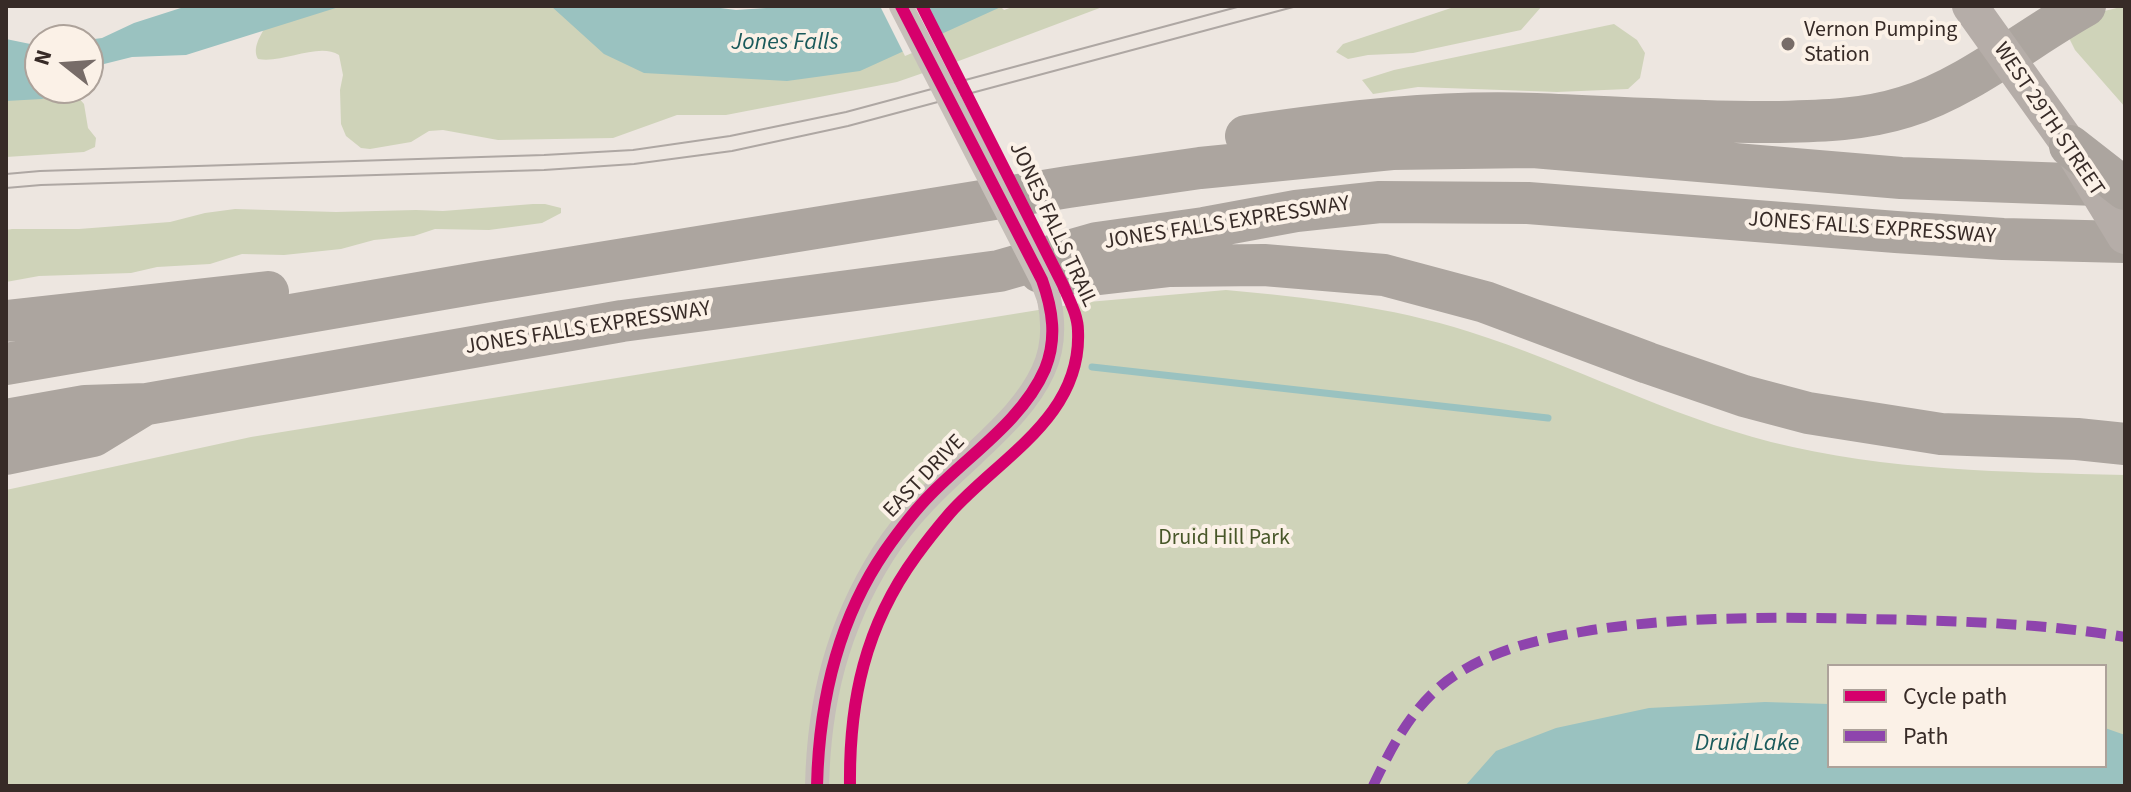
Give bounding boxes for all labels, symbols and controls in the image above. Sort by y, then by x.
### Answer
place label: Vernon Pumping Station [1804,18,1957,70]
north arrow [24,24,104,104]
water label: Jones Falls [731,30,839,58]
marker: Vernon Pumping Station [1779,35,1797,53]
street label: WEST 29TH STREET [1987,38,2109,202]
text: N [26,46,60,69]
street label: JONES FALLS TRAIL [1002,138,1102,312]
street label: JONES FALLS EXPRESSWAY [1102,192,1352,256]
street label: JONES FALLS EXPRESSWAY [1747,207,1997,251]
street label: JONES FALLS EXPRESSWAY [463,297,713,361]
street label: EAST DRIVE [879,430,971,524]
park label: Druid Hill Park [1158,526,1290,552]
legend [1827,664,2107,768]
text: Cycle path [1903,679,2007,714]
text: Path [1903,719,1949,754]
water label: Druid Lake [1695,731,1799,759]

